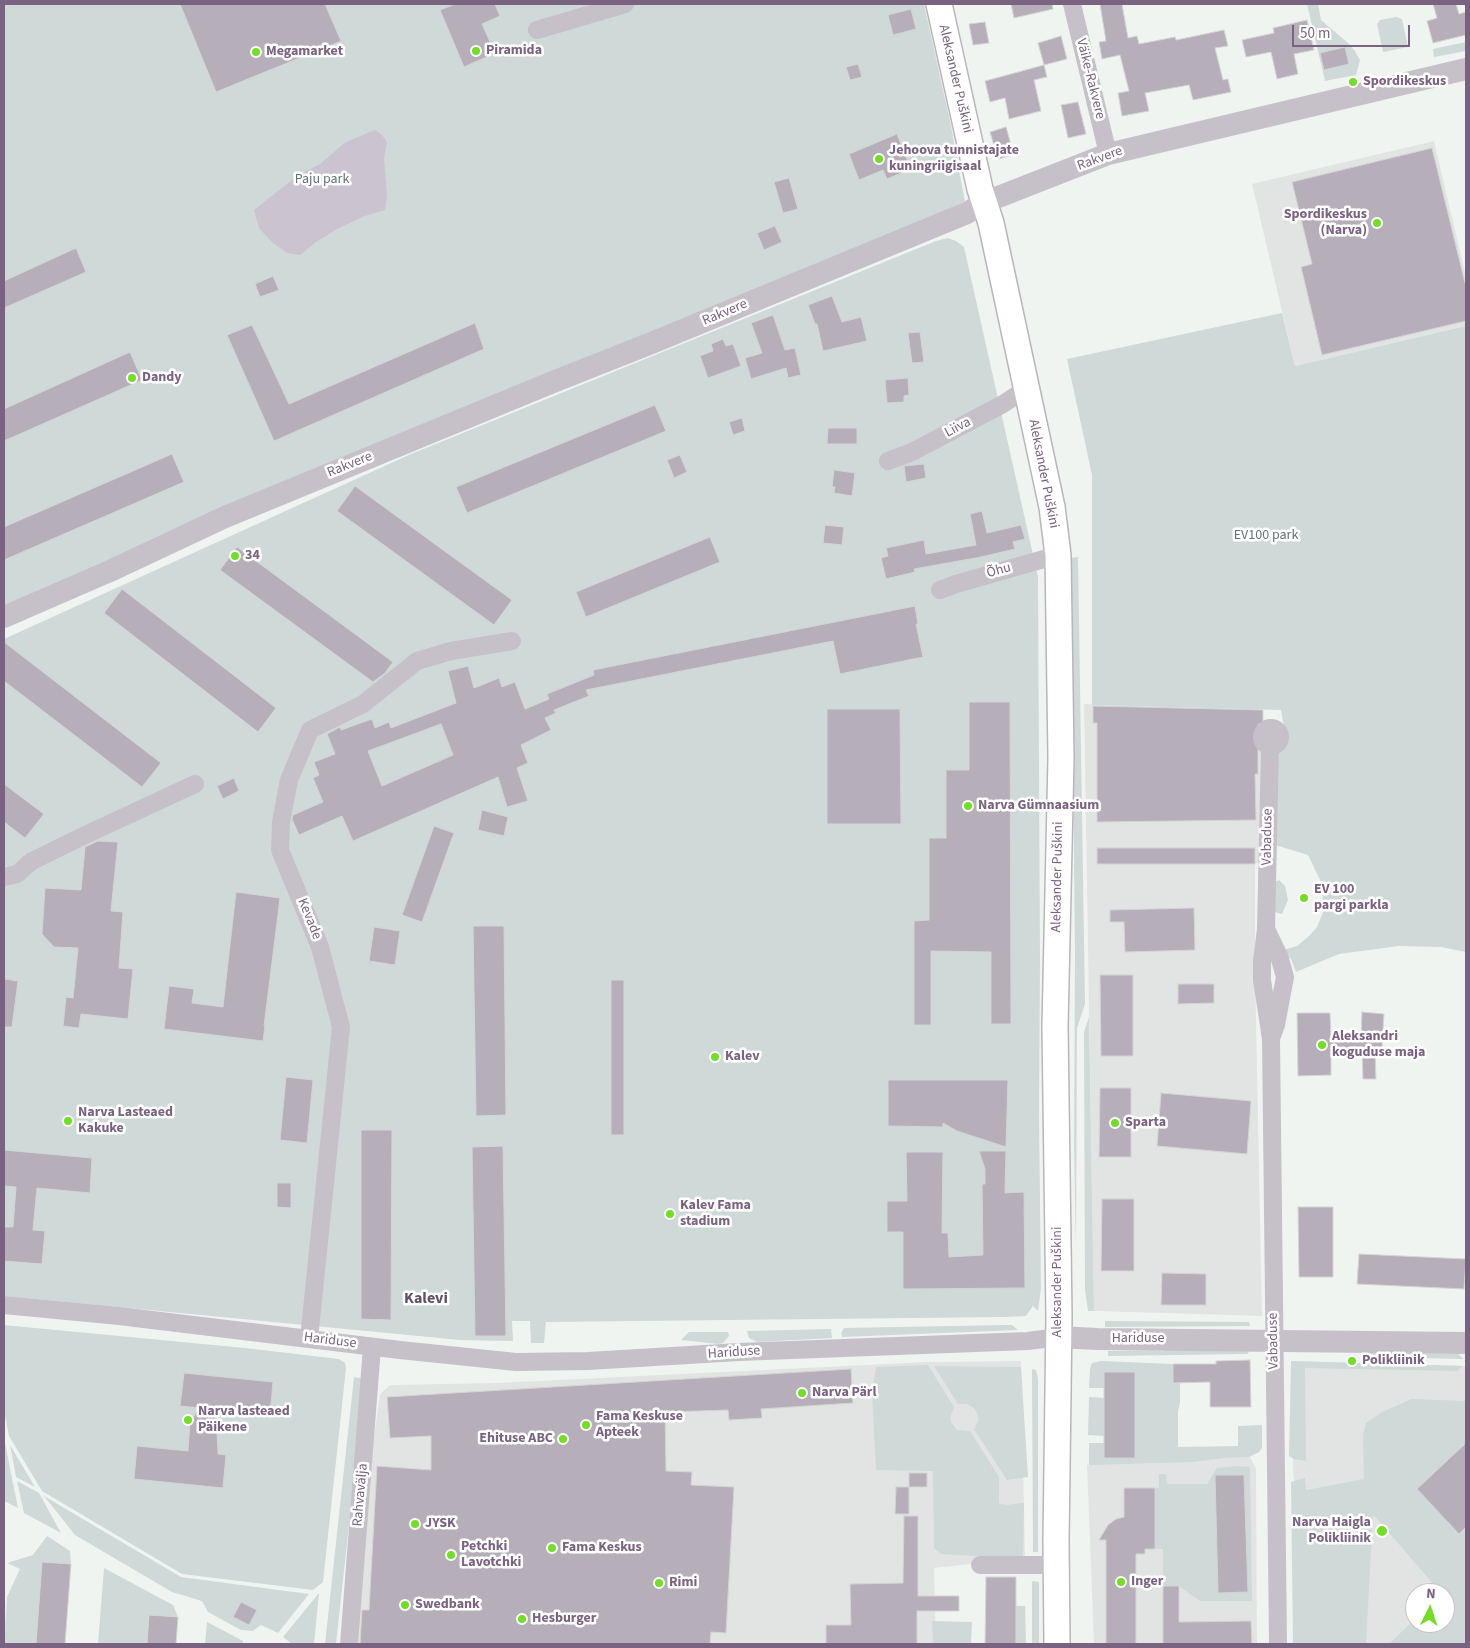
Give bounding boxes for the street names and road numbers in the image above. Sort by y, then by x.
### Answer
street label: Aleksander Puškini [934,23,976,135]
street label: Väike-Rakvere [1072,37,1108,121]
street label: Rakvere [1075,143,1125,175]
street label: Rakvere [700,296,750,330]
street label: Liiva [942,414,974,442]
street label: Aleksander Puškini [1024,418,1062,530]
street label: Rakvere [325,448,375,482]
street label: Õhu [985,560,1013,582]
street label: Vabaduse [1259,808,1277,866]
street label: Aleksander Puškini [1049,821,1067,933]
street label: Kevade [293,896,325,942]
street label: Aleksander Puškini [1050,1227,1066,1337]
street label: Vabaduse [1265,1312,1283,1370]
street label: Hariduse [303,1329,357,1353]
street label: Hariduse [1112,1331,1164,1347]
street label: Hariduse [707,1343,761,1363]
street label: Rahvavälja [350,1463,372,1527]

